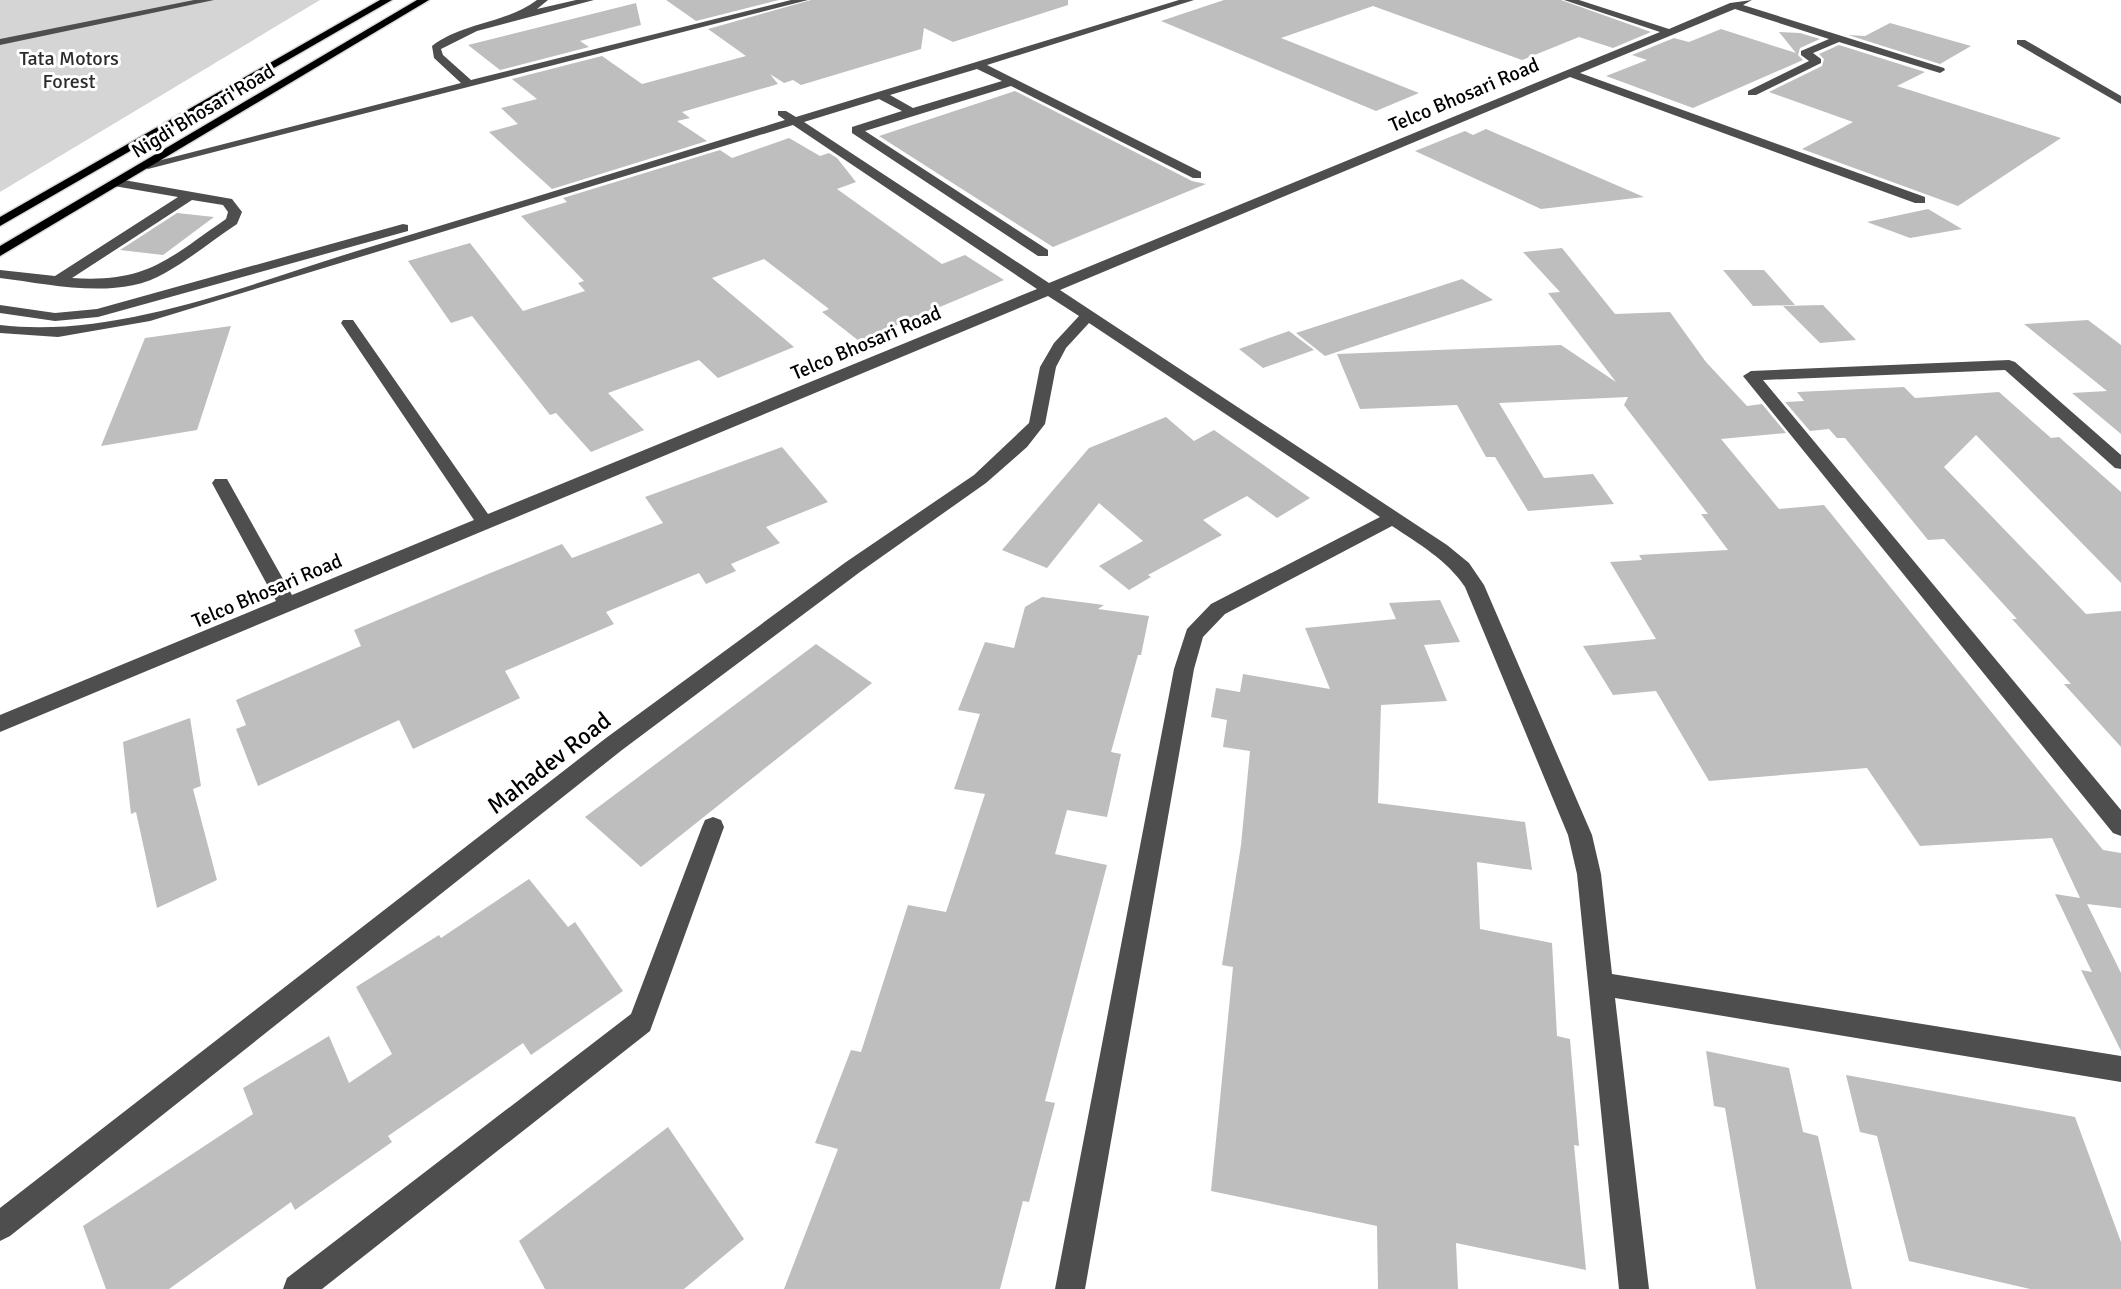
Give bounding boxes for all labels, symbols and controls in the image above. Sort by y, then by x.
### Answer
park label: Tata Motors Forest [19,46,119,94]
street label: Telco Bhosari Road [1385,52,1543,138]
street label: Nigdi Bhosari Road [127,58,279,164]
street label: Telco Bhosari Road [787,300,945,386]
street label: Telco Bhosari Road [188,548,346,634]
street label: Mahadev Road [481,705,617,821]

